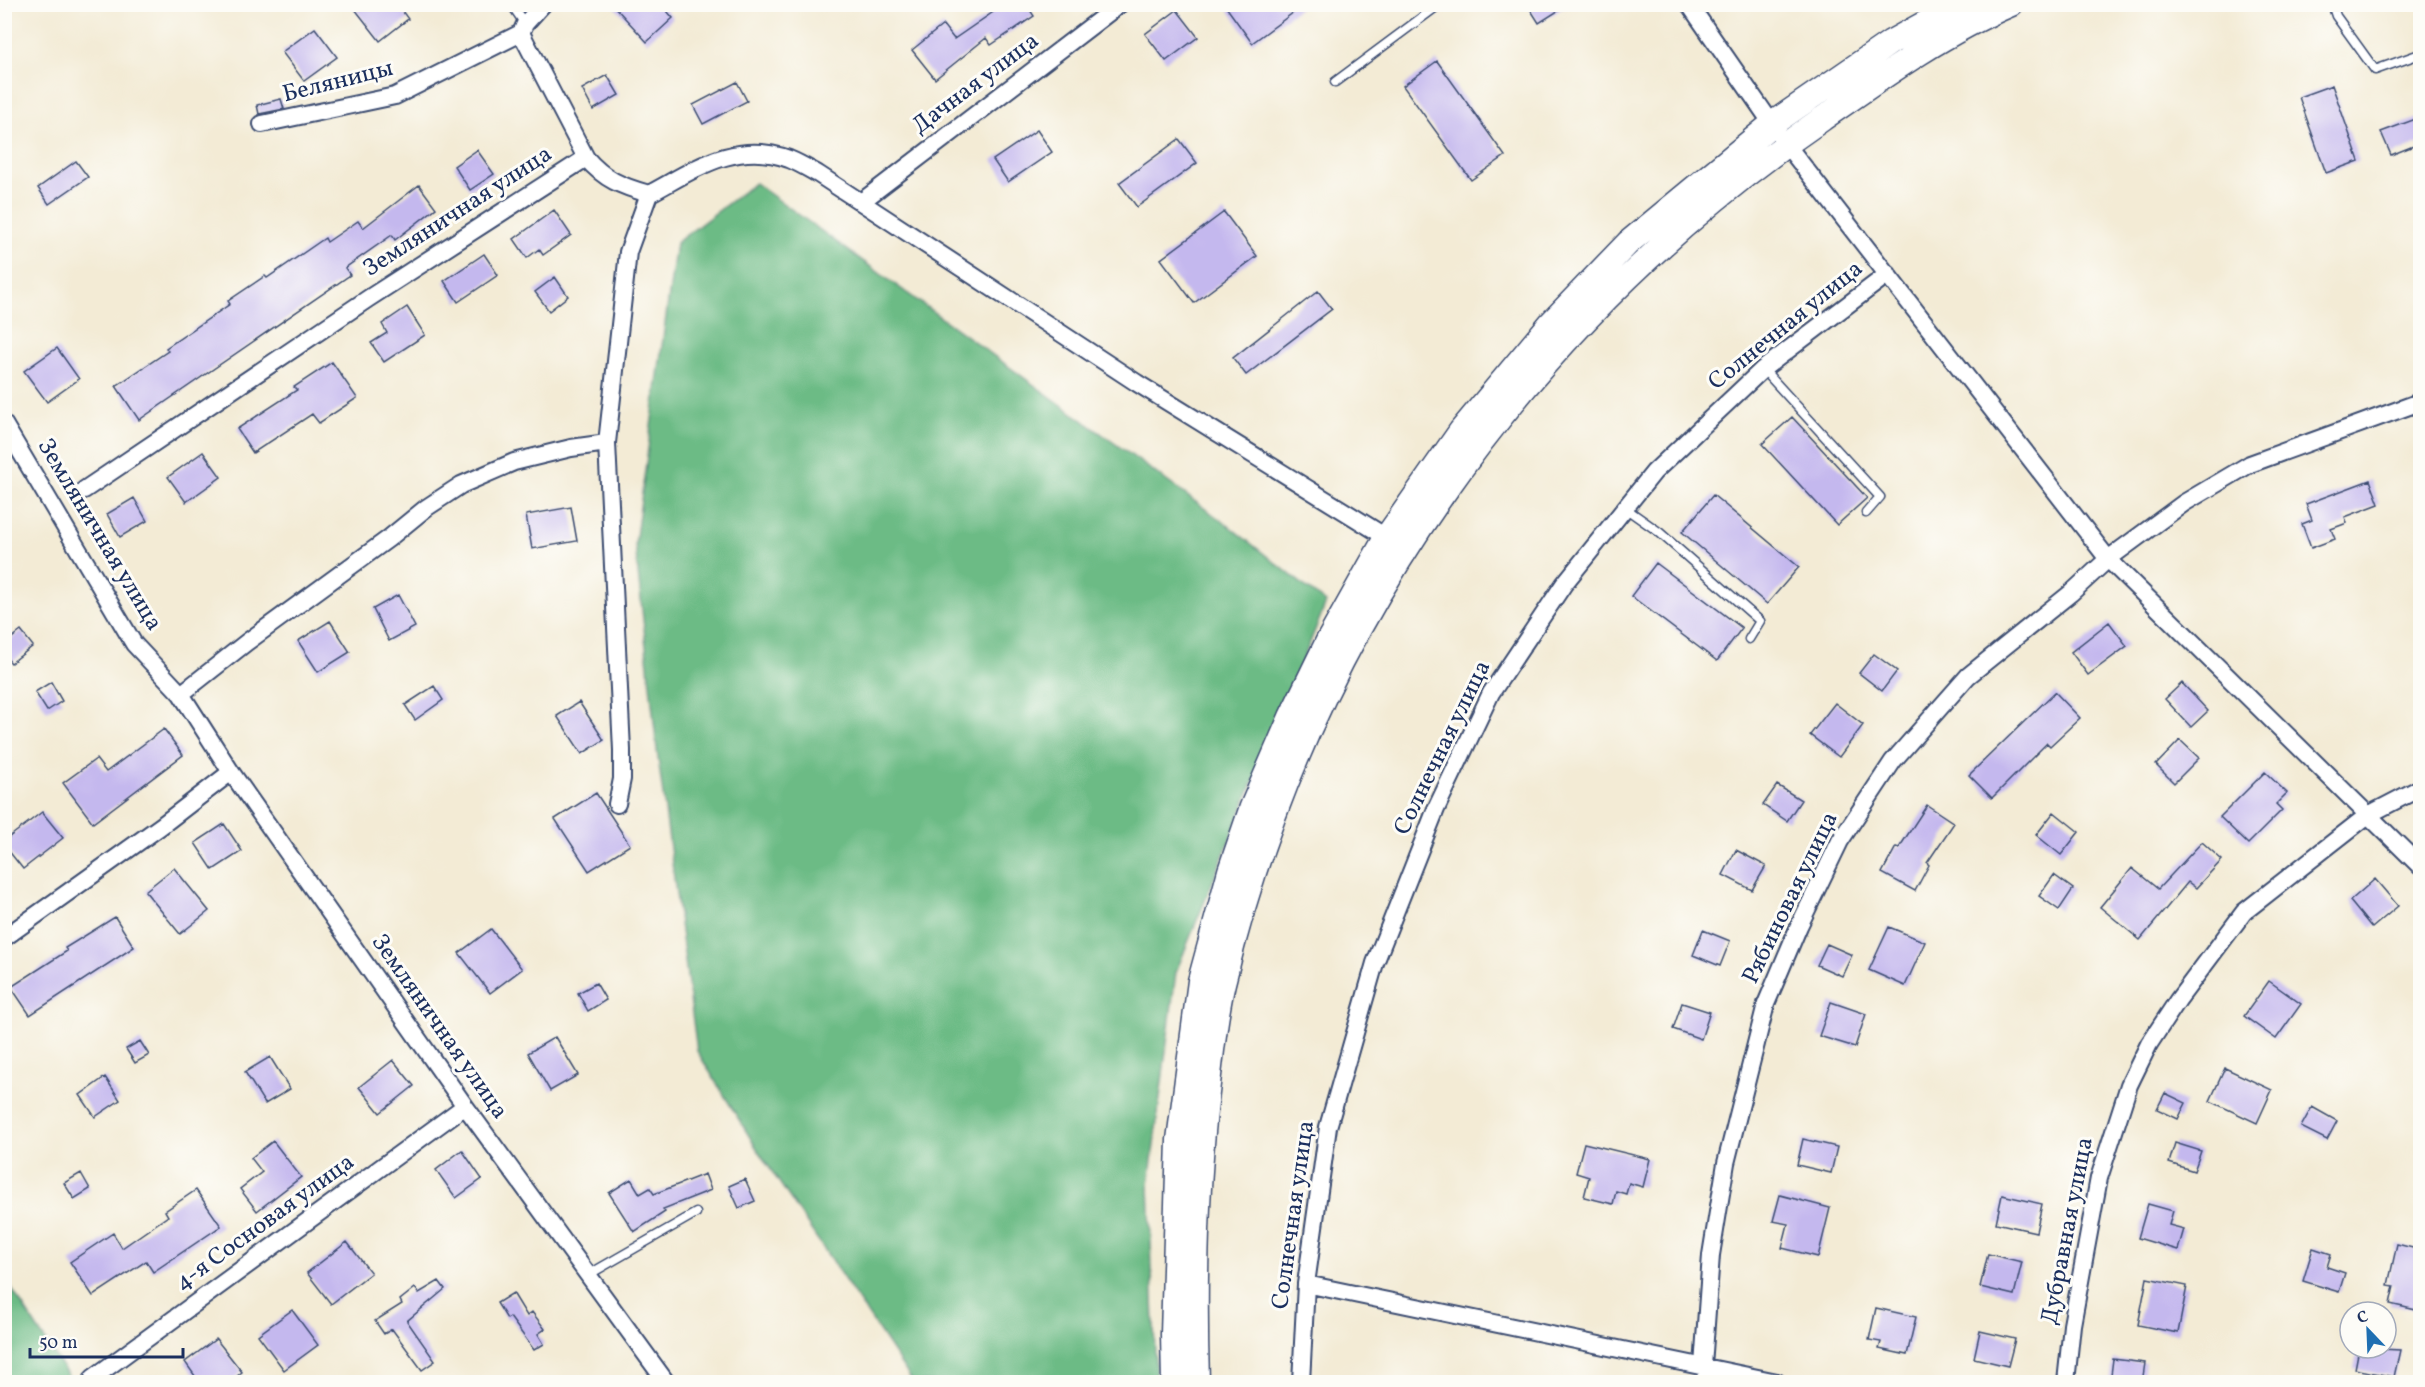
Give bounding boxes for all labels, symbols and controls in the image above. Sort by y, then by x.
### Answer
street label: Дачная улица [905,25,1047,143]
street label: Беляницы [279,52,397,112]
street label: Земляничная улица [357,138,559,286]
street label: Солнечная улица [1701,253,1871,399]
street label: Земляничная улица [28,432,170,638]
street label: Солнечная улица [1386,655,1500,841]
street label: Рябиновая улица [1735,806,1847,990]
street label: Земляничная улица [362,927,516,1127]
street label: Солнечная улица [1264,1118,1324,1312]
street label: Дубравная улица [2033,1134,2103,1328]
street label: 4-я Сосновая улица [168,1146,362,1300]
north arrow [2338,1300,2398,1360]
text: С [2354,1306,2372,1330]
scale bar [30,1321,183,1359]
text: 50 m [39,1331,78,1356]

